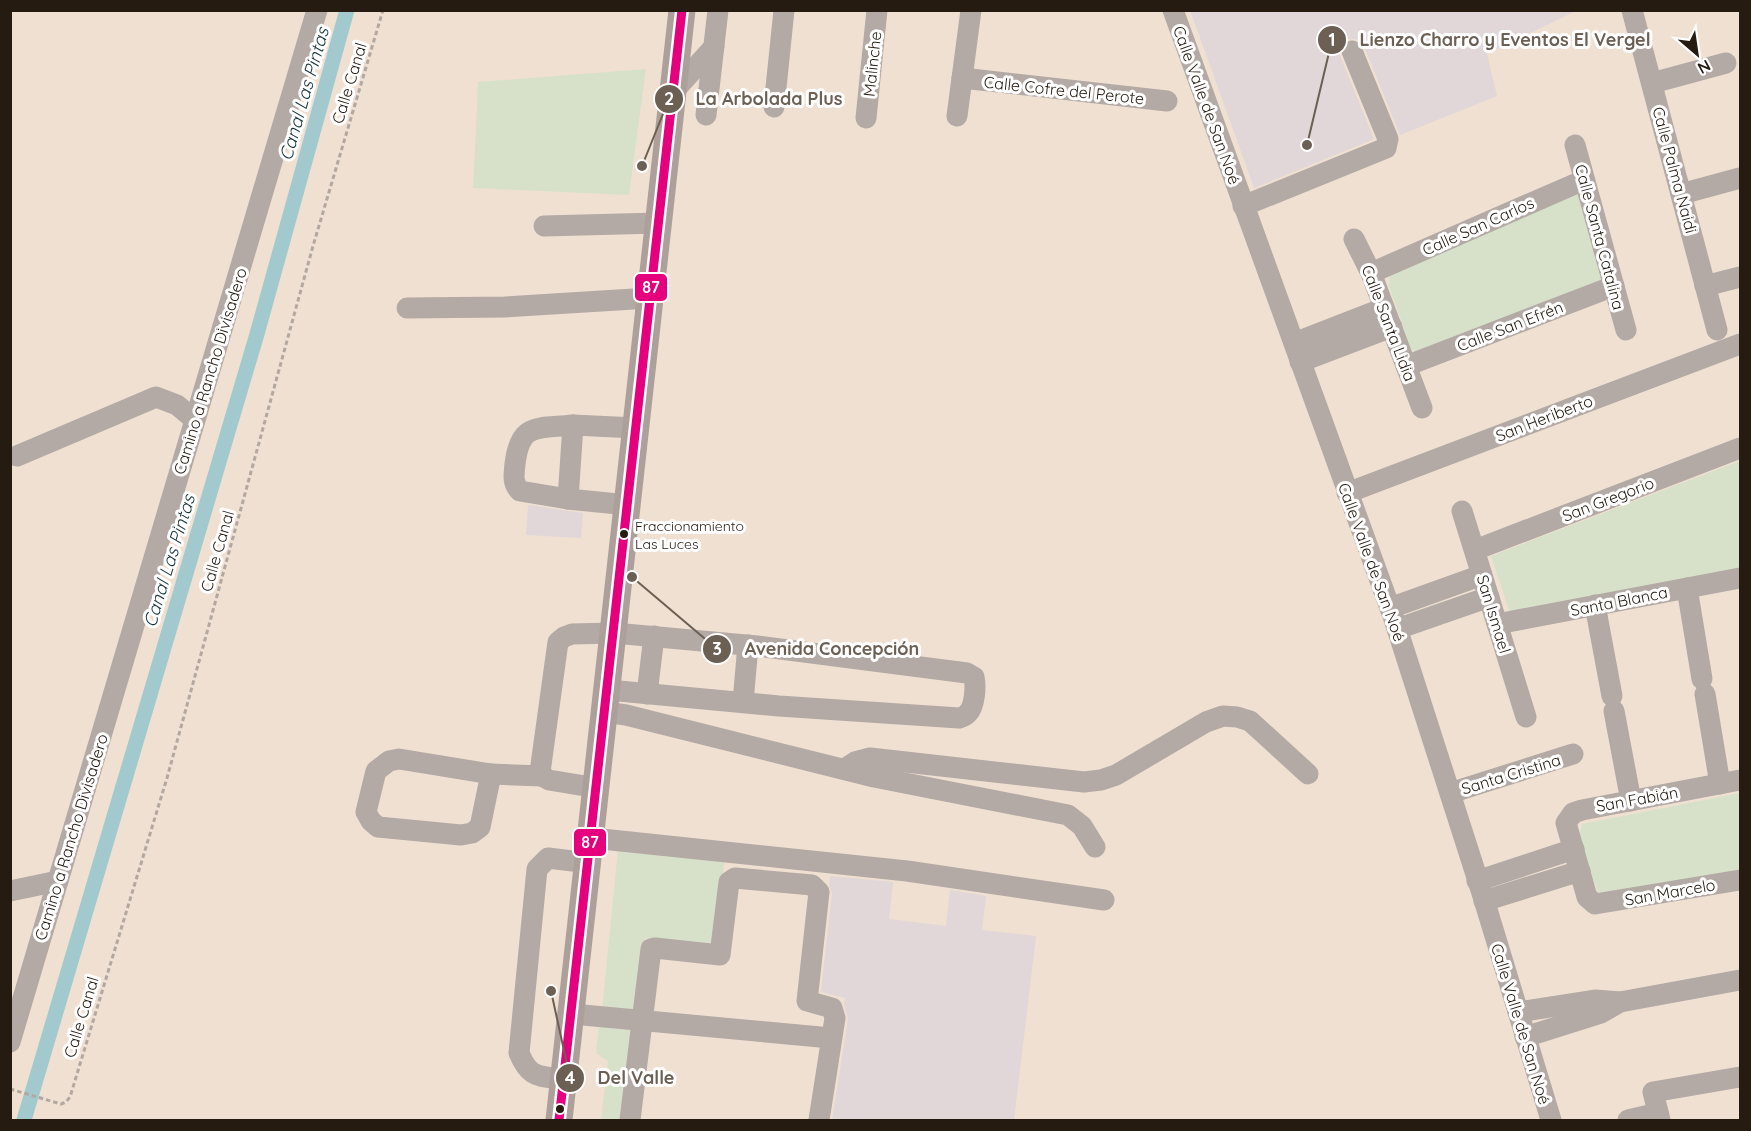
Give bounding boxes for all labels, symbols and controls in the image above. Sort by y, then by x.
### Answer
callout: Lienzo Charro y Eventos El Vergel [1317,22,1663,58]
water label: Canal Las Pintas [274,23,334,163]
street label: Calle Valle de San Noé [1169,23,1245,187]
north arrow [1667,24,1727,84]
text: 1 [1328,28,1336,51]
text: Lienzo Charro y Eventos El Vergel [1359,28,1651,51]
street label: Malinche [859,30,885,98]
street label: Calle Canal [327,40,371,126]
text: N [1694,56,1714,79]
street label: Calle Cofre del Perote [983,72,1145,108]
callout: La Arbolada Plus [654,81,855,117]
text: 2 [664,87,674,110]
text: La Arbolada Plus [696,87,843,110]
street label: Calle Palma Naidi [1648,105,1702,235]
street label: Calle Santa Catalina [1571,162,1629,312]
street label: Calle San Carlos [1419,192,1537,260]
street label: Calle Santa Lidia [1358,262,1420,384]
street label: Camino a Rancho Divisadero [169,265,251,477]
line badge: 87 [634,273,668,302]
text: 87 [642,277,660,297]
street label: Calle San Efrén [1454,297,1566,355]
street label: San Heriberto [1493,390,1595,446]
street label: San Gregorio [1559,472,1657,526]
street label: Calle Valle de San Noé [1334,480,1410,644]
water label: Canal Las Pintas [138,491,201,630]
street label: Calle Canal [196,508,238,594]
place label: Fraccionamiento Las Luces [635,517,744,553]
marker: Fraccionamiento Las Luces [618,528,630,540]
street label: San Ismael [1473,572,1515,656]
street label: Santa Blanca [1569,582,1669,620]
callout: Avenida Concepción [702,631,931,667]
text: 3 [712,637,722,660]
text: Avenida Concepción [745,637,919,660]
street label: Camino a Rancho Divisadero [30,731,112,943]
street label: Santa Cristina [1459,749,1563,799]
street label: San Fabián [1594,782,1680,816]
line badge: 87 [573,828,607,857]
text: 87 [581,832,599,852]
street label: San Marcelo [1623,874,1717,910]
street label: Calle Valle de San Noé [1487,941,1555,1107]
street label: Calle Canal [59,974,103,1060]
callout: Del Valle [555,1060,686,1096]
text: 4 [565,1066,576,1089]
text: Del Valle [598,1066,674,1089]
unlabelled marker [554,1103,566,1115]

